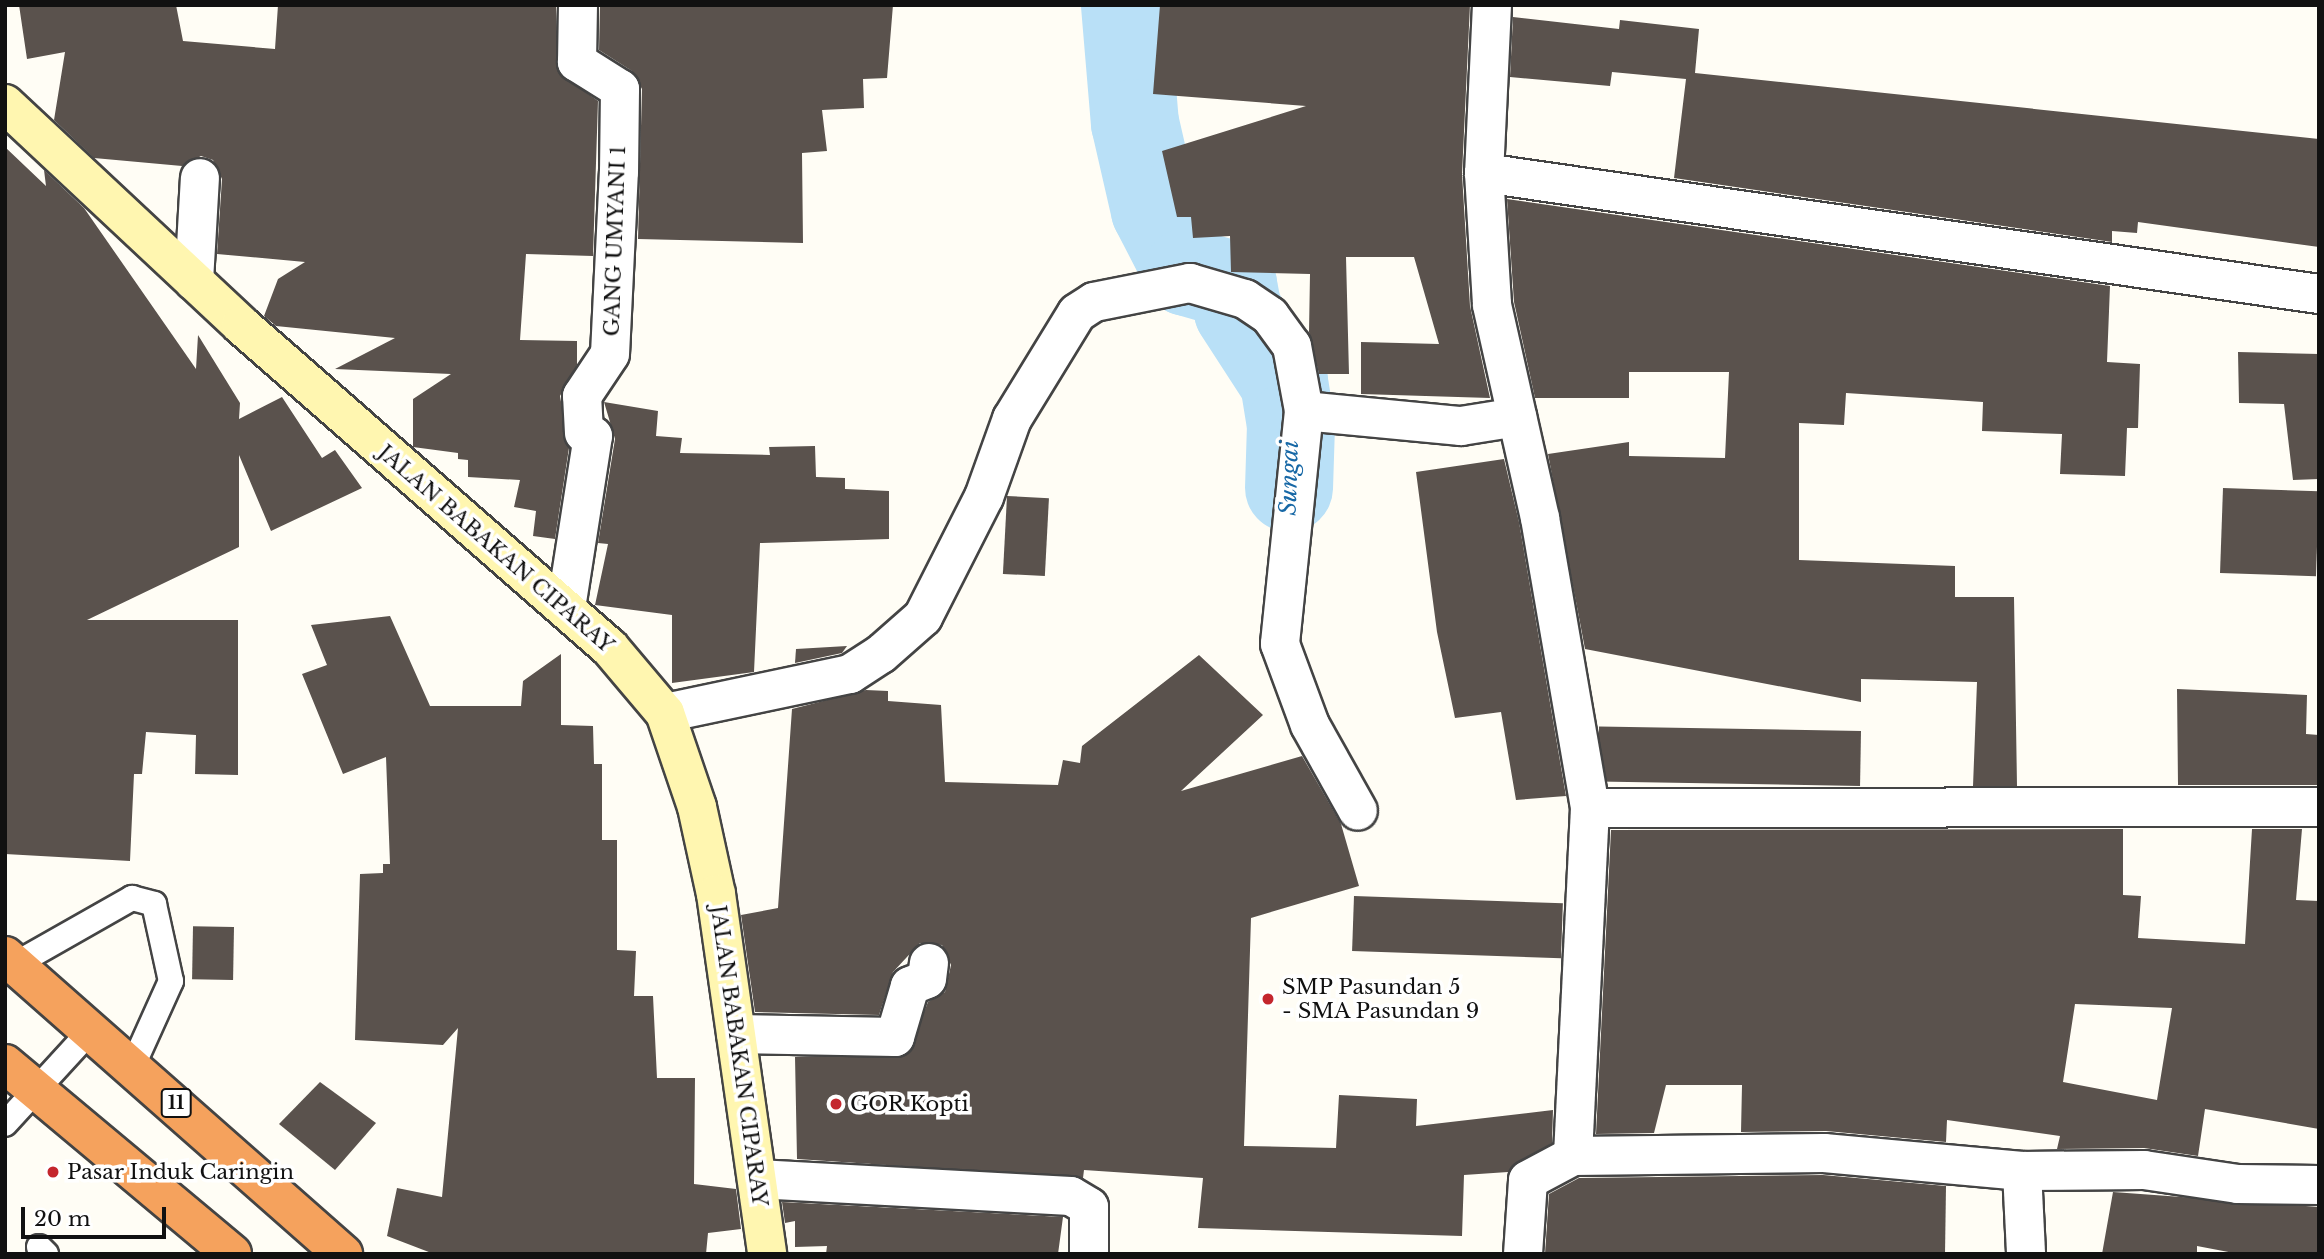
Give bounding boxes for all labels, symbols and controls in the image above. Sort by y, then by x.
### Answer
street label: GANG UMYANI 1 [599,145,631,337]
street label: JALAN BABAKAN CIPARAY [373,440,619,658]
water label: Sungai [1274,440,1304,516]
street label: JALAN BABAKAN CIPARAY [705,904,773,1208]
place label: SMP Pasundan 5 - SMA Pasundan 9 [1282,974,1480,1024]
marker: SMP Pasundan 5 - SMA Pasundan 9 [1260,991,1276,1007]
road number: 11 [160,1088,192,1119]
place label: GOR Kopti [850,1091,969,1117]
marker: GOR Kopti [828,1096,844,1112]
place label: Pasar Induk Caringin [67,1159,295,1185]
marker: Pasar Induk Caringin [45,1164,61,1180]
scale bar [24,1192,170,1236]
text: 20 m [34,1206,91,1232]

